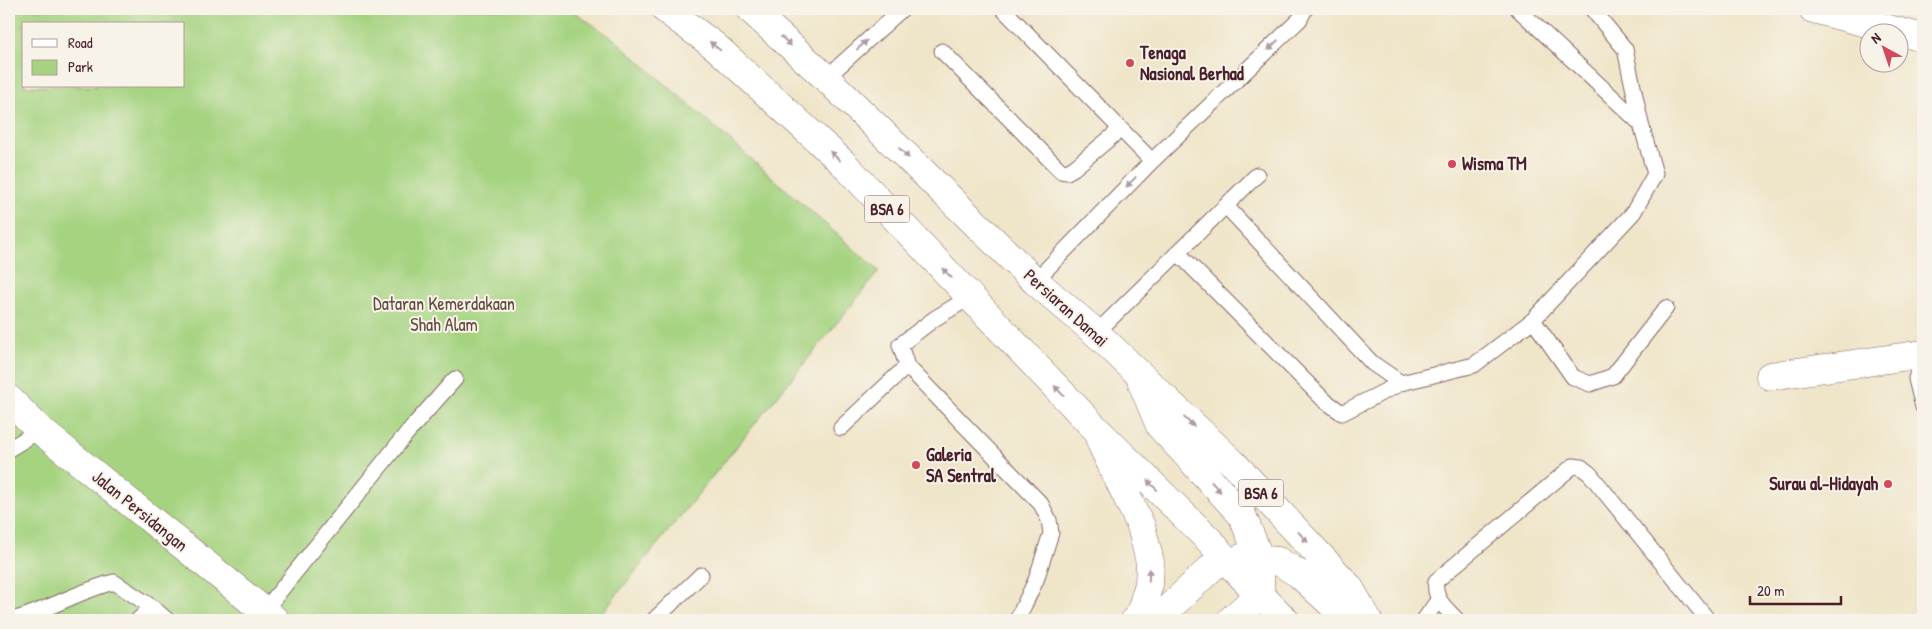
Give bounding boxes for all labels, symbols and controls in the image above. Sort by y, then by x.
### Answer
legend [22,22,185,88]
north arrow [1860,22,1910,72]
text: N [1866,28,1885,47]
text: Road [68,32,93,53]
one-way arrow [779,36,792,47]
one-way arrow [856,39,868,51]
one-way arrow [1268,39,1280,51]
place label: Tenaga Nasional Berhad [1139,40,1244,86]
one-way arrow [708,41,721,52]
text: Park [68,56,93,77]
marker: Tenaga Nasional Berhad [1124,57,1136,69]
one-way arrow [897,147,909,159]
one-way arrow [828,150,841,161]
place label: Wisma TM [1462,151,1527,176]
marker: Wisma TM [1446,158,1458,170]
one-way arrow [1126,176,1138,188]
road number: BSA 6 [864,195,910,222]
street label: Persiaran Damai [1019,263,1114,352]
one-way arrow [941,267,953,279]
park label: Dataran Kemerdakaan Shah Alam [373,291,515,337]
one-way arrow [1053,385,1065,397]
one-way arrow [1182,416,1194,428]
place label: Galeria SA Sentral [926,442,997,488]
marker: Galeria SA Sentral [910,459,922,471]
street label: Jalan Persidangan [87,464,194,557]
place label: Surau al-Hidayah [1769,471,1878,497]
marker: Surau al-Hidayah [1882,478,1894,490]
one-way arrow [1147,479,1159,491]
road number: BSA 6 [1238,479,1284,506]
one-way arrow [1210,481,1222,493]
one-way arrow [1297,531,1309,543]
one-way arrow [1146,566,1154,582]
scale bar [1750,574,1841,606]
text: 20 m [1757,580,1784,601]

